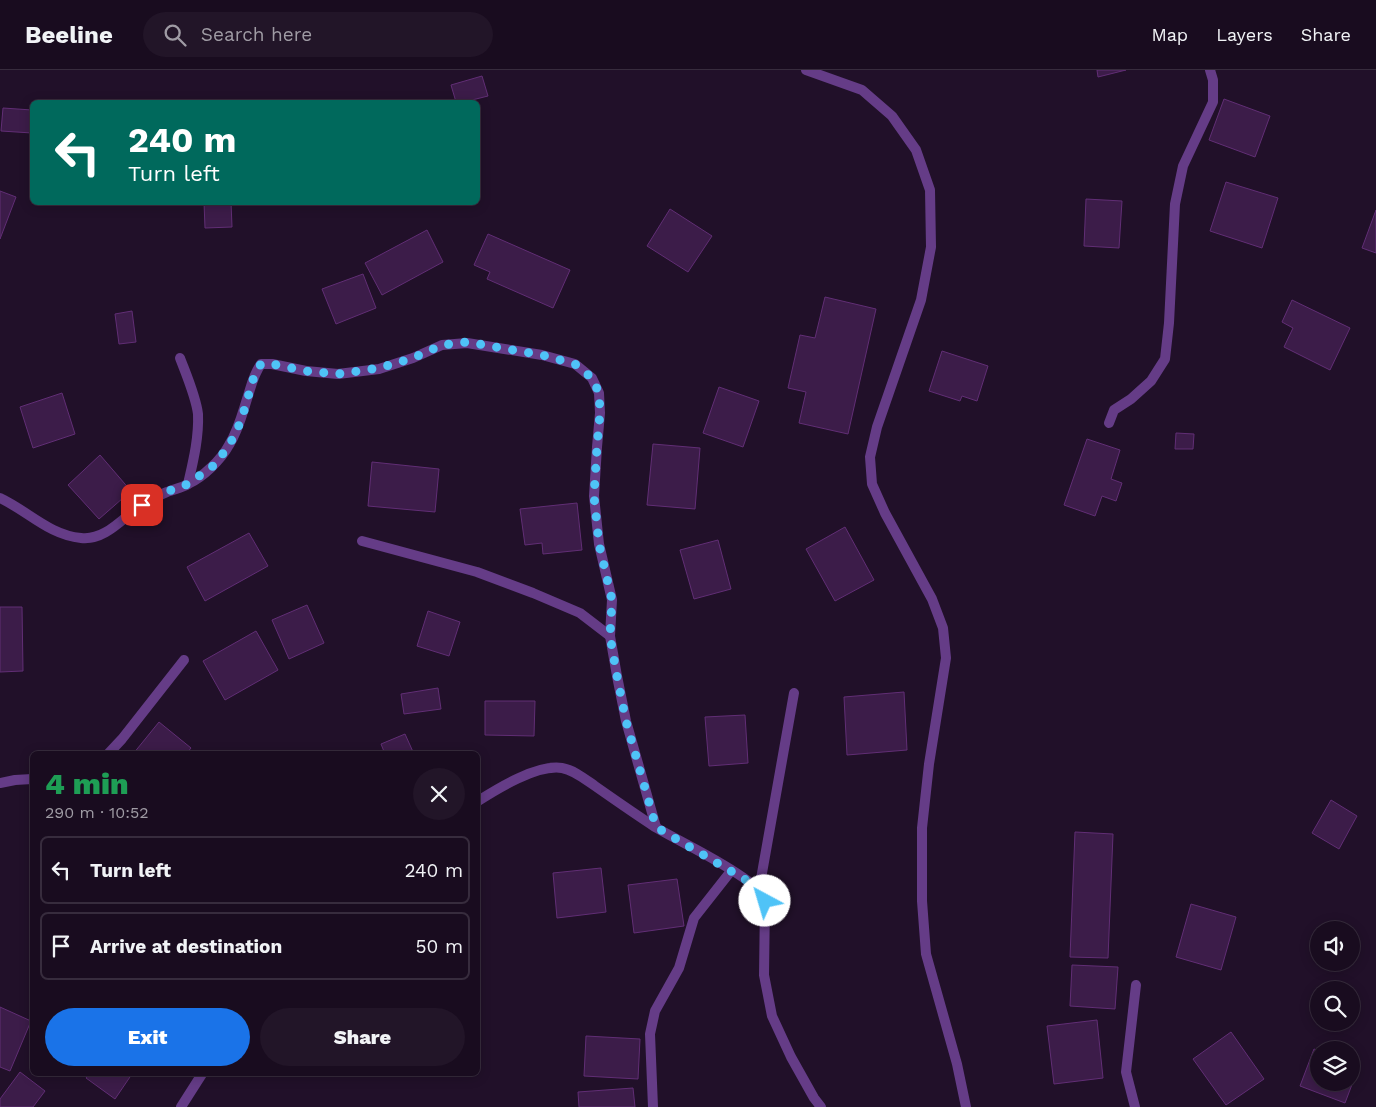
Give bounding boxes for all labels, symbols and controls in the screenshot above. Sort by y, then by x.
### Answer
search box [143,12,493,57]
text: Beeline [25,21,113,49]
icon: search [161,21,189,49]
text: Search here [201,23,312,46]
text: Map [1151,24,1188,45]
text: Layers [1216,24,1273,45]
text: Share [1301,24,1351,45]
text: 240 m [128,119,237,161]
icon: left [45,120,110,185]
text: Turn left [128,161,220,186]
pin [121,484,163,526]
icon: arrive [128,491,156,519]
text: 4 min [45,766,129,801]
button: close [413,768,465,820]
text: 290 m · 10:52 [45,803,149,822]
icon: left [47,856,75,884]
text: Turn left [90,859,171,882]
text: 240 m [404,859,463,882]
position arrow [738,874,790,926]
map controls [1310,921,1360,1091]
button: sound [1310,921,1360,971]
icon: arrive [47,932,75,960]
text: Arrive at destination [90,935,282,958]
text: 50 m [416,935,463,958]
button: search [1310,981,1360,1031]
button: Exit [45,1008,250,1066]
button: Share [260,1008,465,1066]
button: layers [1310,1041,1360,1091]

